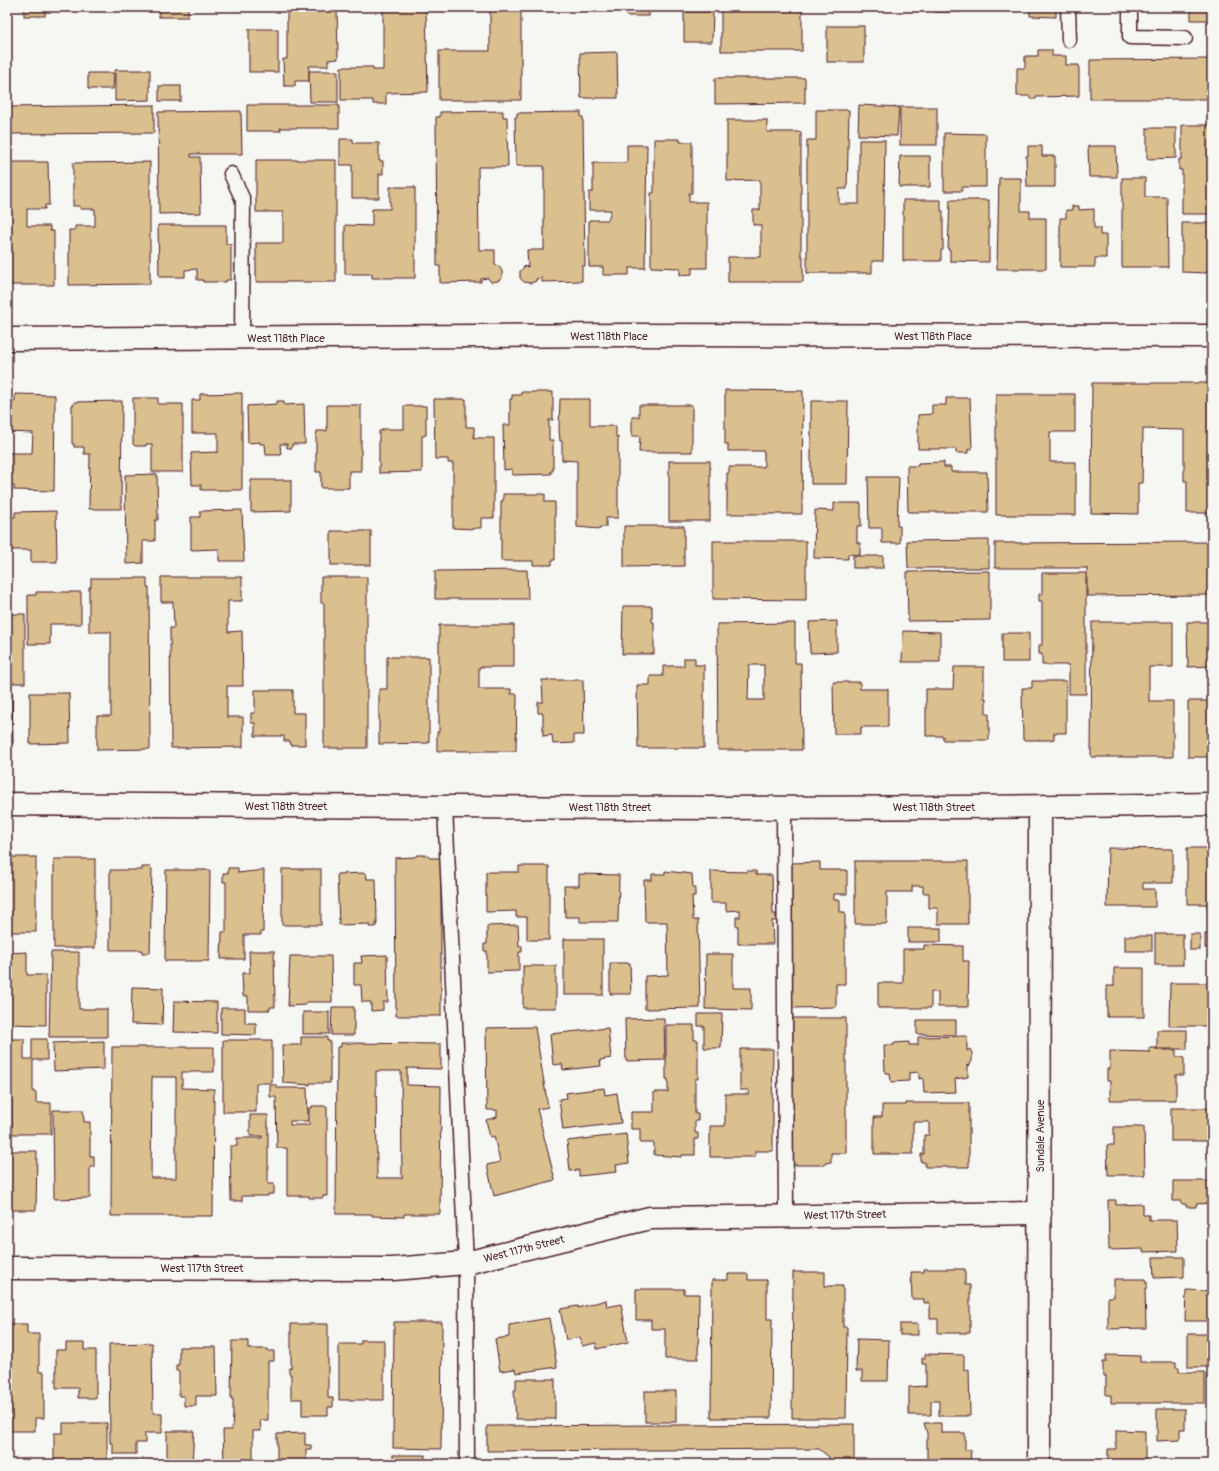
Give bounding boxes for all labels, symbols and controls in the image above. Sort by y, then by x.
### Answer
street label: West 118th Place [570,330,648,343]
street label: West 118th Place [894,330,972,343]
street label: West 118th Place [247,332,325,345]
street label: West 118th Street [245,800,328,813]
street label: West 118th Street [569,801,652,814]
street label: West 118th Street [893,801,976,814]
street label: Sundale Avenue [1034,1099,1047,1172]
street label: West 117th Street [803,1208,887,1222]
street label: West 117th Street [482,1233,566,1265]
street label: West 117th Street [161,1262,244,1275]

